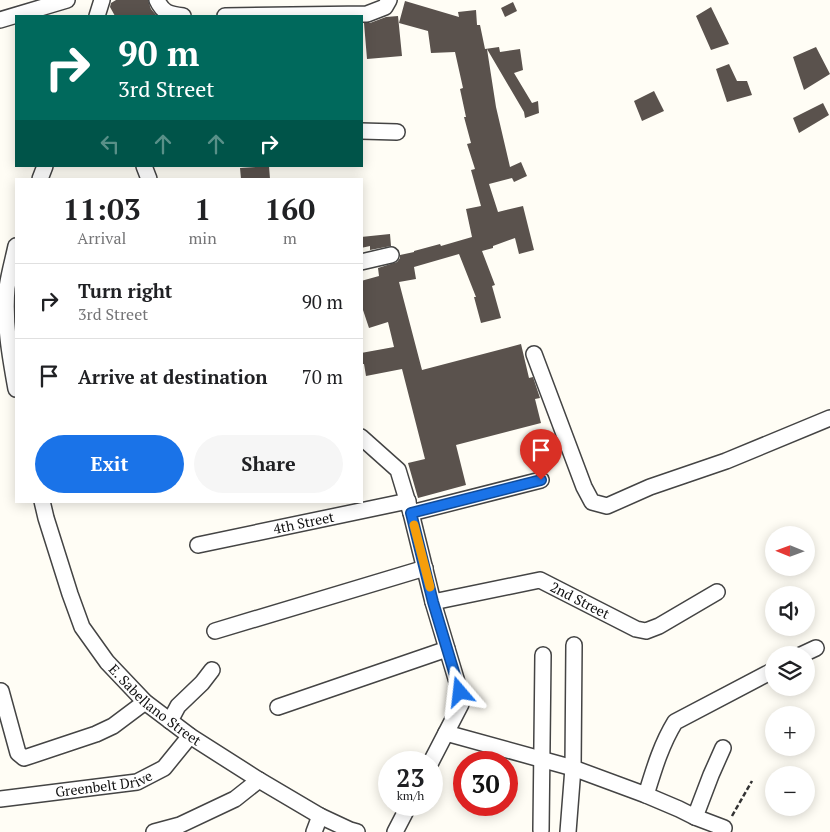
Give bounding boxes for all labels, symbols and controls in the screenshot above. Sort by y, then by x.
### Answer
text: 90 m [118,30,199,76]
icon: right [35,35,100,100]
text: 3rd Street [118,74,214,103]
icon: left [96,130,124,158]
icon: ahead [149,130,177,158]
icon: ahead [202,130,230,158]
icon: right [255,130,283,158]
text: 11:03 [63,189,141,229]
text: 1 [194,189,211,229]
text: 160 [264,189,315,229]
text: Arrival [77,227,126,249]
text: min [189,227,217,249]
text: m [283,227,297,249]
text: Turn right [78,278,172,303]
icon: right [35,287,63,315]
text: 90 m [302,289,343,314]
text: 3rd Street [78,303,148,325]
icon: arrive [35,362,63,390]
text: Arrive at destination [78,364,267,389]
text: 70 m [302,364,343,389]
pin [520,429,562,480]
button: Exit [35,435,184,493]
button: Share [194,435,343,493]
icon: arrive [527,436,555,464]
street label: 4th Street [271,507,337,538]
north arrow [765,526,815,576]
map controls [765,526,815,816]
street label: 2nd Street [547,577,614,623]
button: sound [765,586,815,636]
button: layers [765,646,815,696]
street label: E. Sabellano Street [105,660,206,750]
position arrow [433,665,485,717]
button: + [765,706,815,756]
speed limit sign: 30 [453,751,518,816]
text: 23 [396,761,425,794]
street label: Greenbelt Drive [54,766,155,801]
button: − [765,766,815,816]
text: km/h [397,788,424,803]

